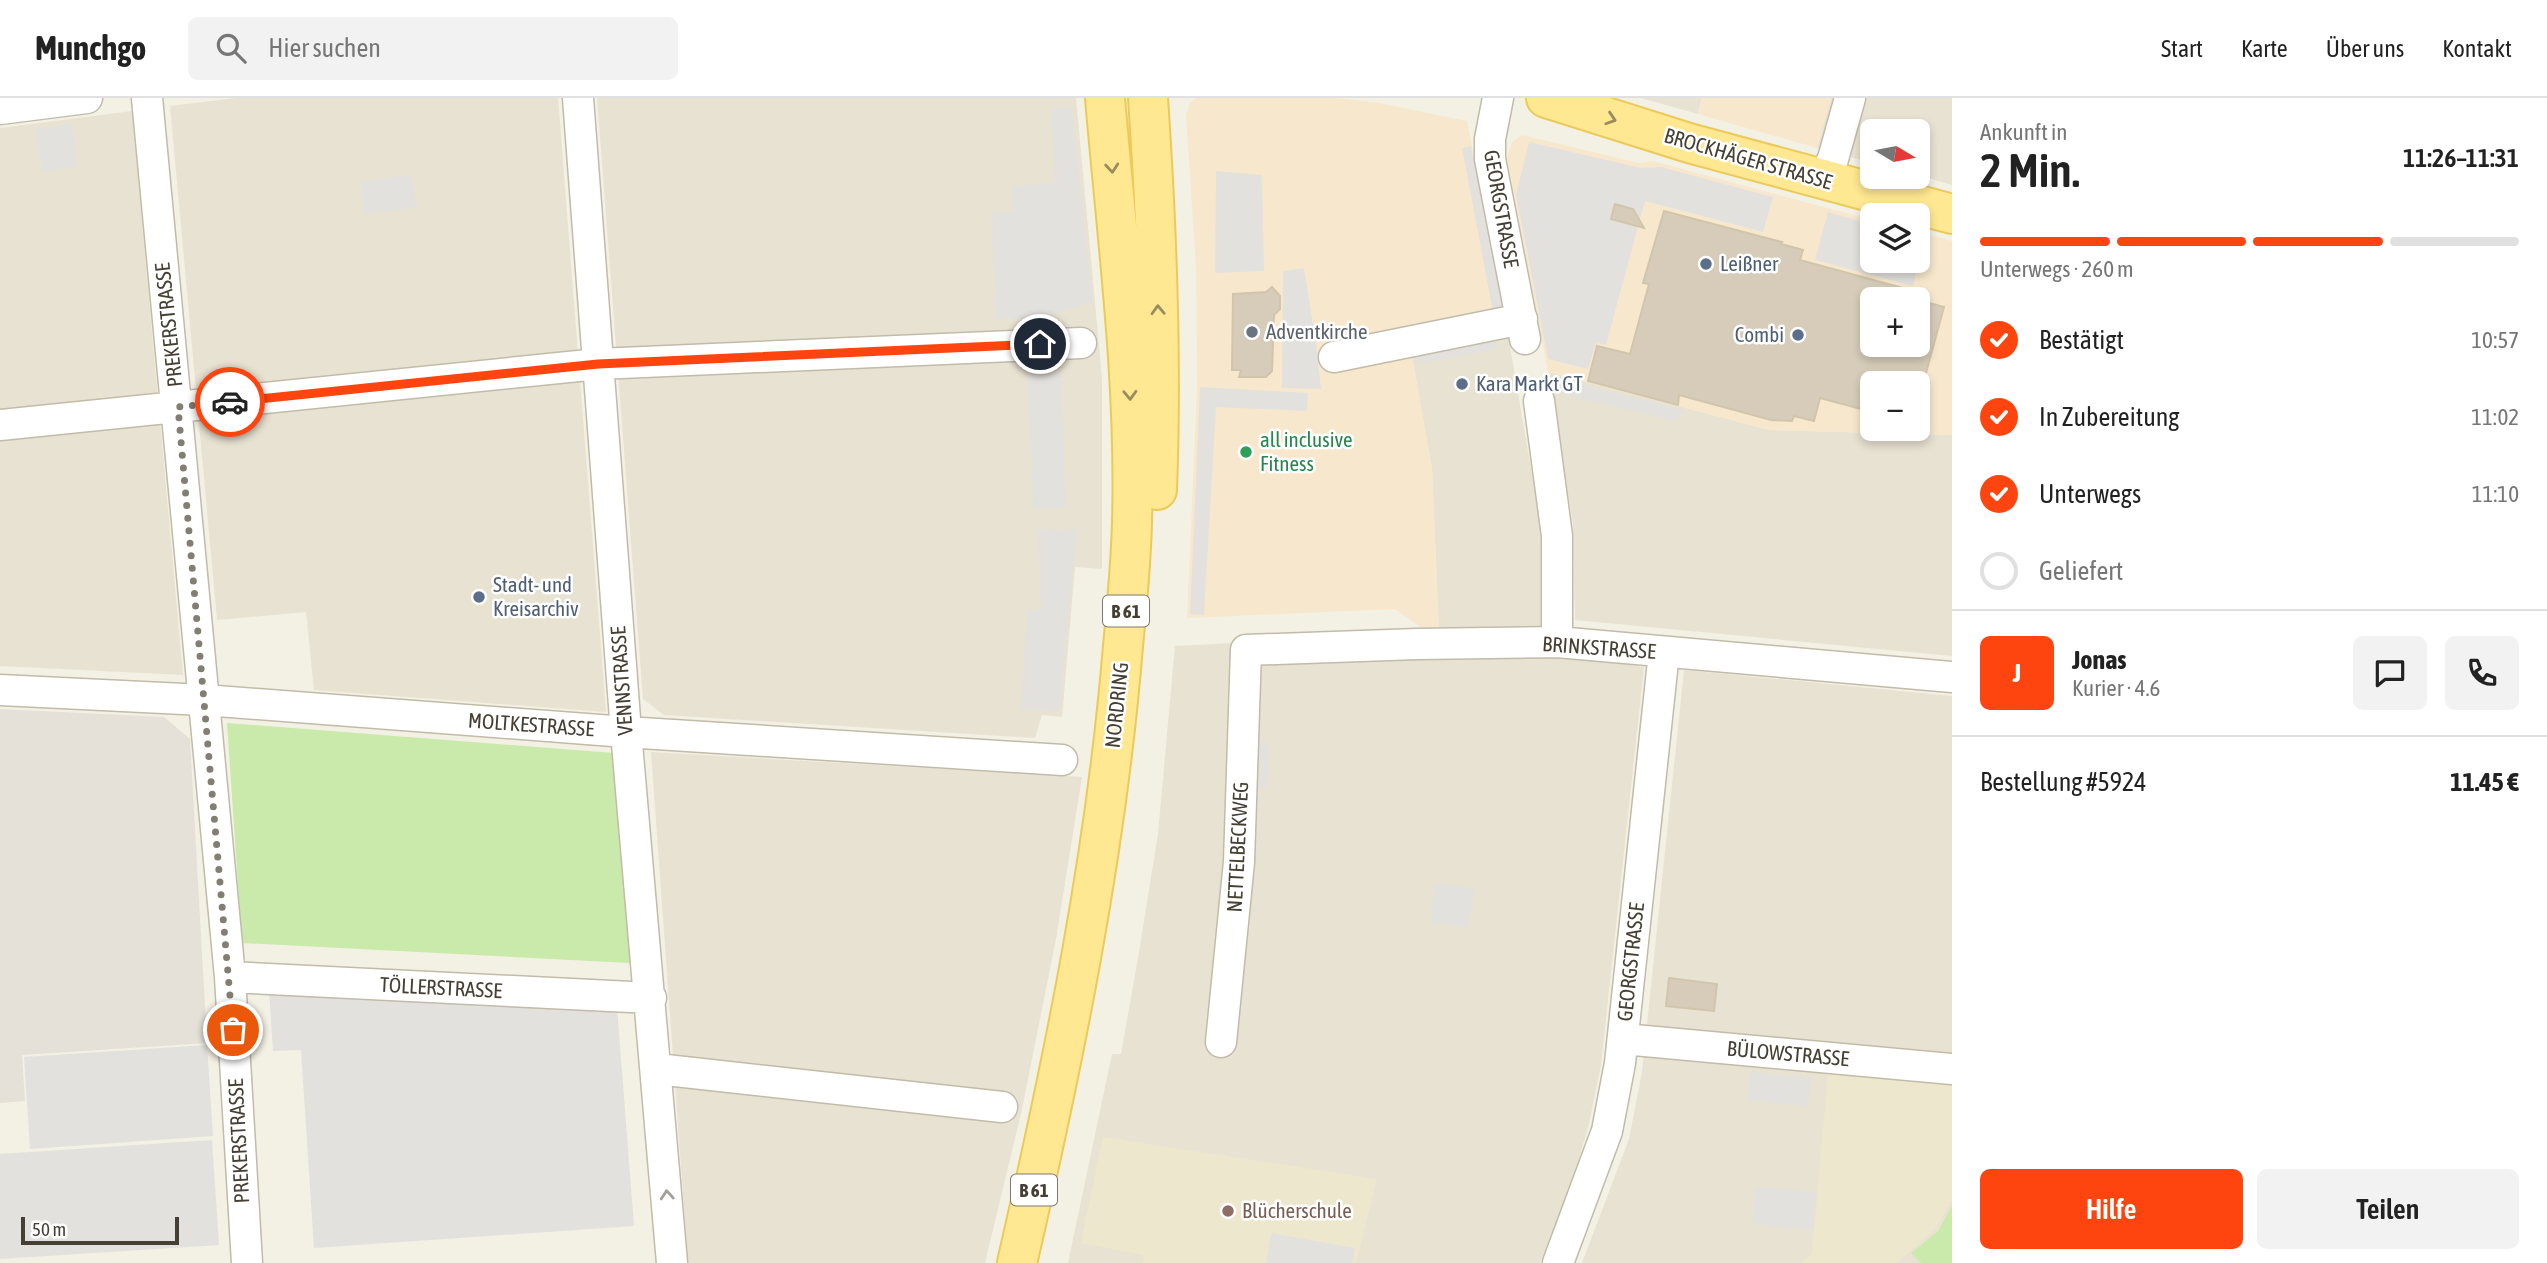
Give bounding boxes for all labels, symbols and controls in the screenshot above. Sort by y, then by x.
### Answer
search box [188,17,678,80]
text: Munchgo [35,29,146,67]
icon: search [212,29,250,67]
text: Hier suchen [268,33,381,63]
text: Start [2161,35,2203,62]
text: Karte [2241,35,2288,62]
text: Über uns [2326,35,2404,62]
text: Kontakt [2442,35,2512,62]
one-way arrow [1605,110,1617,125]
north arrow [1860,119,1930,189]
map controls [1860,119,1930,441]
text: Ankunft in [1980,119,2067,145]
street label: BROCKHÄGER STRASSE [1662,123,1835,194]
text: 11:26–11:31 [2403,143,2519,173]
text: 2 Min. [1980,144,2080,197]
street label: GEORGSTRASSE [1480,148,1524,270]
one-way arrow [1104,163,1119,174]
button: layers [1860,203,1930,273]
place label: Leißner [1720,251,1779,275]
marker: Leißner [1698,256,1714,272]
text: Unterwegs · 260 m [1980,256,2134,282]
street label: PREKERSTRASSE [150,262,186,388]
button: + [1860,287,1930,357]
one-way arrow [1151,304,1166,315]
pin [1010,314,1070,374]
place label: Adventkirche [1266,319,1368,343]
icon: check [1980,321,2018,359]
place label: Combi [1735,322,1784,346]
marker: Adventkirche [1244,324,1260,340]
icon: home [1021,325,1059,363]
text: Bestätigt [2039,325,2124,355]
marker: Combi [1790,327,1806,343]
text: 10:57 [2471,327,2519,353]
courier [195,367,265,437]
place label: Kara Markt GT [1476,371,1583,395]
button: − [1860,371,1930,441]
marker: Kara Markt GT [1454,376,1470,392]
icon: car [211,383,249,421]
one-way arrow [1122,390,1137,401]
icon: check [1980,398,2018,436]
text: In Zubereitung [2039,402,2179,432]
text: 11:02 [2471,404,2519,430]
place label: all inclusive Fitness [1260,427,1352,475]
marker: all inclusive Fitness [1238,444,1254,460]
icon: check [1980,475,2018,513]
text: Unterwegs [2039,479,2141,509]
text: 11:10 [2472,481,2519,507]
text: Geliefert [2039,556,2123,586]
place label: Stadt- und Kreisarchiv [493,572,579,620]
marker: Stadt- und Kreisarchiv [471,589,487,605]
road number: B 61 [1103,596,1149,626]
street label: VENNSTRASSE [605,626,637,736]
street label: BRINKSTRASSE [1541,631,1657,663]
button: chat [2353,636,2427,710]
button: phone [2445,636,2519,710]
text: Jonas [2072,645,2126,675]
text: J [2013,658,2021,688]
street label: NORDRING [1100,661,1132,749]
text: Kurier · 4.6 [2072,675,2160,701]
street label: MOLTKESTRASSE [467,708,595,740]
text: Bestellung #5924 [1980,767,2146,797]
text: 11.45 € [2450,767,2519,797]
street label: NETTELBECKWEG [1222,781,1252,913]
street label: GEORGSTRASSE [1612,901,1648,1022]
street label: TÖLLERSTRASSE [379,972,503,1002]
pin [203,1000,263,1060]
icon: bag [214,1011,252,1049]
street label: BÜLOWSTRASSE [1726,1036,1850,1070]
street label: PREKERSTRASSE [223,1078,253,1204]
button: Hilfe [1980,1169,2243,1249]
button: Teilen [2257,1169,2519,1249]
road number: B 61 [1011,1174,1057,1206]
one-way arrow [660,1189,675,1200]
place label: Blücherschule [1242,1198,1352,1222]
marker: Blücherschule [1220,1203,1236,1219]
scale bar [21,1214,178,1246]
text: 50 m [32,1218,66,1240]

